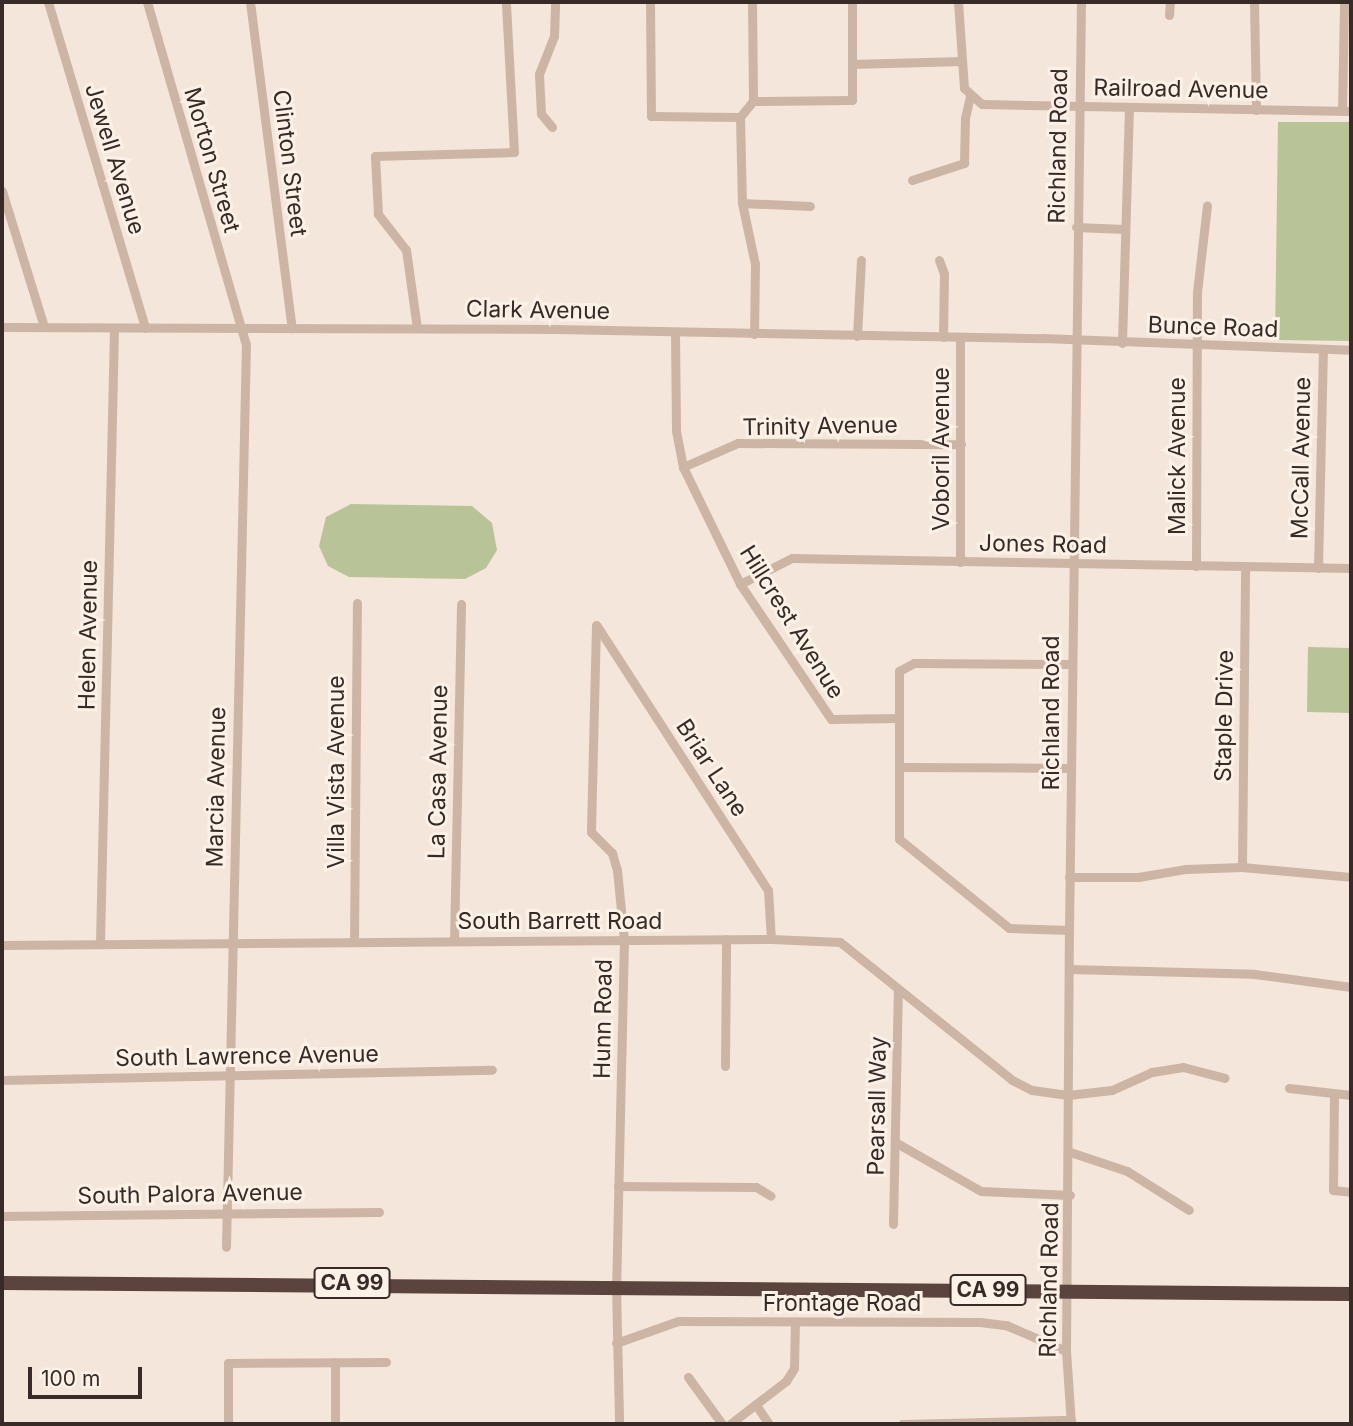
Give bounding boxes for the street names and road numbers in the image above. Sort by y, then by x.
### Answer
street label: Richland Road [1043,68,1073,224]
street label: Railroad Avenue [1093,74,1269,104]
street label: Jewell Avenue [79,80,151,238]
street label: Morton Street [178,84,246,236]
street label: Clinton Street [267,88,313,238]
street label: Clark Avenue [466,295,610,325]
street label: Bunce Road [1147,311,1279,343]
street label: Voboril Avenue [927,367,955,531]
street label: Malick Avenue [1163,377,1191,535]
street label: McCall Avenue [1286,377,1316,539]
street label: Trinity Avenue [742,411,898,441]
street label: Jones Road [979,529,1107,559]
street label: Hillcrest Avenue [734,540,850,704]
street label: Helen Avenue [73,560,103,710]
street label: Richland Road [1037,635,1065,791]
street label: Staple Drive [1209,650,1239,782]
street label: Villa Vista Avenue [322,675,350,869]
street label: La Casa Avenue [423,685,453,859]
street label: Marcia Avenue [201,706,231,868]
street label: Briar Lane [670,714,754,822]
street label: South Barrett Road [458,907,662,935]
street label: Hunn Road [588,959,618,1079]
street label: Pearsall Way [862,1036,892,1176]
street label: South Lawrence Avenue [115,1040,379,1072]
street label: South Palora Avenue [77,1178,303,1210]
street label: Richland Road [1034,1202,1064,1358]
road number: CA 99 [314,1266,390,1300]
road number: CA 99 [950,1272,1026,1308]
street label: Frontage Road [763,1289,921,1317]

